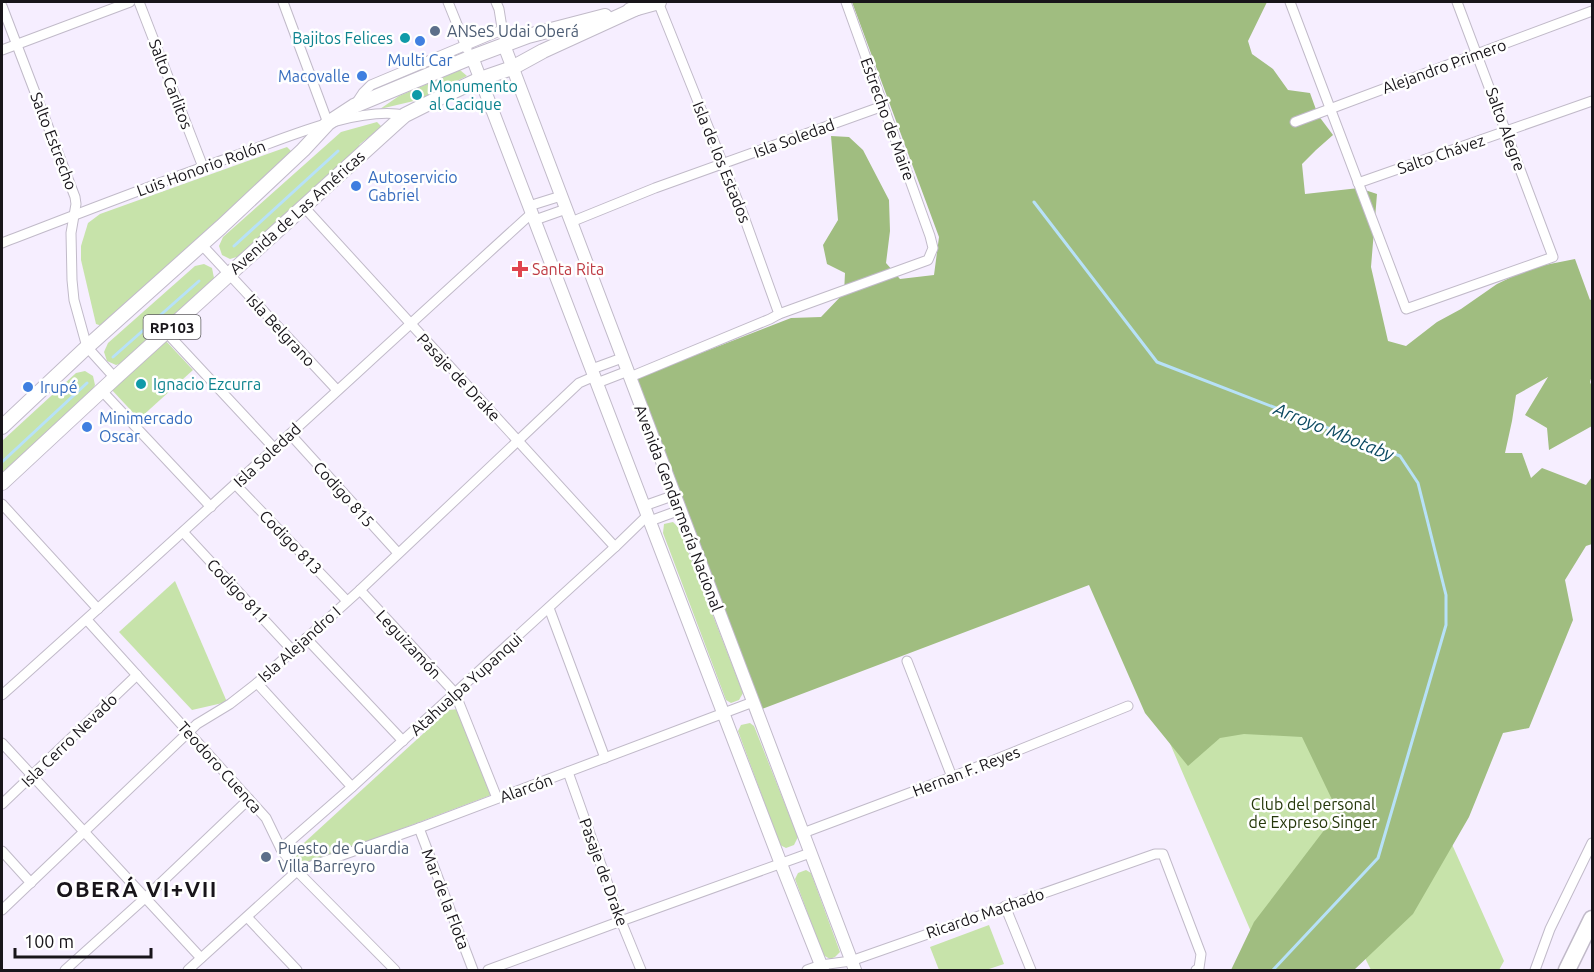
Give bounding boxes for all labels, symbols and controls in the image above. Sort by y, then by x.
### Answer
place label: ANSeS Udai Oberá [447,22,579,40]
marker: ANSeS Udai Oberá [428,24,442,38]
place label: Bajitos Felices [292,29,393,47]
marker: Bajitos Felices [398,31,412,45]
marker: Multi Car [413,34,427,48]
street label: Alejandro Primero [1380,35,1508,97]
street label: Salto Carlitos [146,36,196,132]
place label: Multi Car [387,51,453,69]
street label: Estrecho de Maire [857,55,919,183]
place label: Macovalle [278,67,350,85]
marker: Macovalle [355,69,369,83]
place label: Monumento al Cacique [429,77,518,113]
street label: Salto Alegre [1483,85,1529,173]
marker: Monumento al Cacique [410,88,424,102]
street label: Salto Estrecho [27,90,81,192]
street label: Isla de los Estados [689,99,755,225]
street label: Isla Soledad [751,115,837,161]
street label: Salto Chávez [1395,131,1487,177]
street label: Luis Honorio Rolón [134,136,268,200]
street label: Avenida de Las Américas [226,147,368,277]
place label: Autoservicio Gabriel [368,168,458,204]
marker: Autoservicio Gabriel [349,179,363,193]
place label: Santa Rita [532,260,604,278]
marker: Santa Rita [513,262,527,276]
street label: Isla Belgrano [243,290,319,370]
road number: RP103 [144,315,201,339]
street label: Pasaje de Drake [414,329,504,425]
place label: Ignacio Ezcurra [153,375,261,393]
marker: Ignacio Ezcurra [134,377,148,391]
place label: Irupé [40,378,78,396]
marker: Irupé [21,380,35,394]
water label: Arroyo Mbotaby [1270,398,1397,464]
street label: Avenida Gendarmería Nacional [631,402,727,614]
place label: Minimercado Oscar [99,409,193,445]
street label: Isla Soledad [230,419,304,491]
marker: Minimercado Oscar [80,420,94,434]
street label: Codigo 815 [310,458,378,530]
street label: Codigo 813 [256,506,326,578]
street label: Codigo 811 [204,555,272,627]
street label: Isla Alejandro I [254,602,344,686]
street label: Leguizamón [373,606,445,682]
street label: Atahualpa Yupanqui [406,629,526,739]
street label: Isla Cerro Nevado [17,690,121,790]
street label: Teodoro Cuenca [174,718,266,816]
street label: Hernan F. Reyes [910,742,1022,800]
street label: Alarcón [497,770,555,806]
park label: Club del personal de Expreso Singer [1249,795,1377,831]
street label: Pasaje de Drake [576,816,632,928]
place label: Puesto de Guardia Villa Barreyro [278,839,409,875]
street label: Mar de la Flota [419,846,473,952]
marker: Puesto de Guardia Villa Barreyro [259,850,273,864]
district label: OBERÁ VI+VII [56,876,218,901]
street label: Ricardo Machado [924,884,1046,942]
scale bar [15,921,152,959]
text: 100 m [24,931,74,951]

